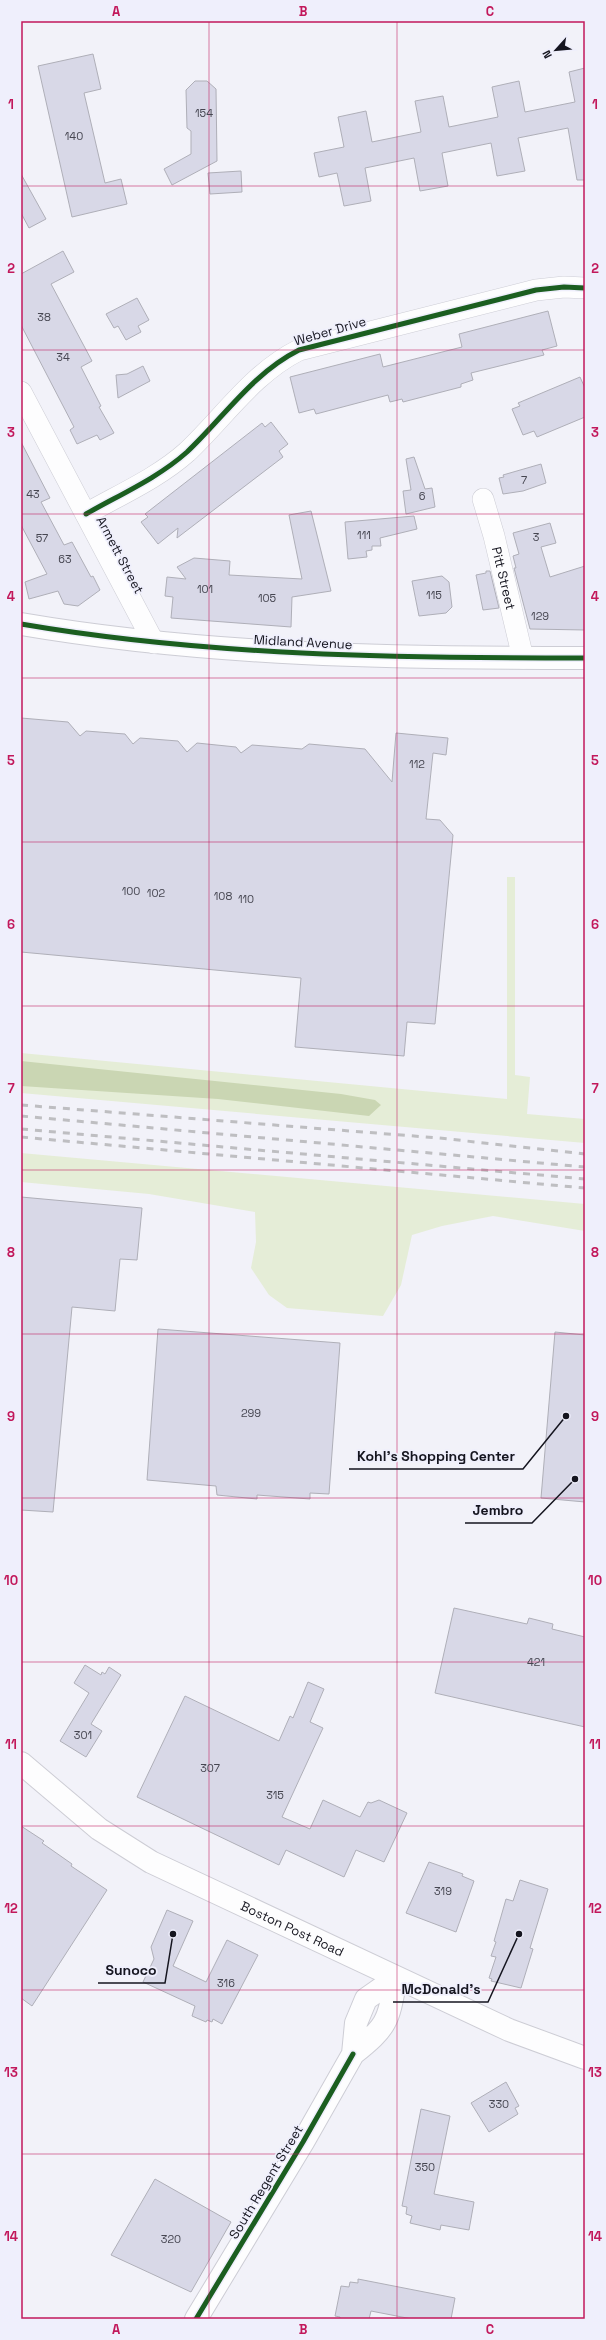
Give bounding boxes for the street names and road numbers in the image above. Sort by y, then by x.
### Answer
street label: Weber Drive [292,313,368,349]
street label: Armett Street [92,513,148,597]
street label: Pitt Street [488,545,520,611]
street label: Midland Avenue [253,631,353,653]
street label: Boston Post Road [238,1897,347,1960]
street label: South Regent Street [225,2122,307,2242]

